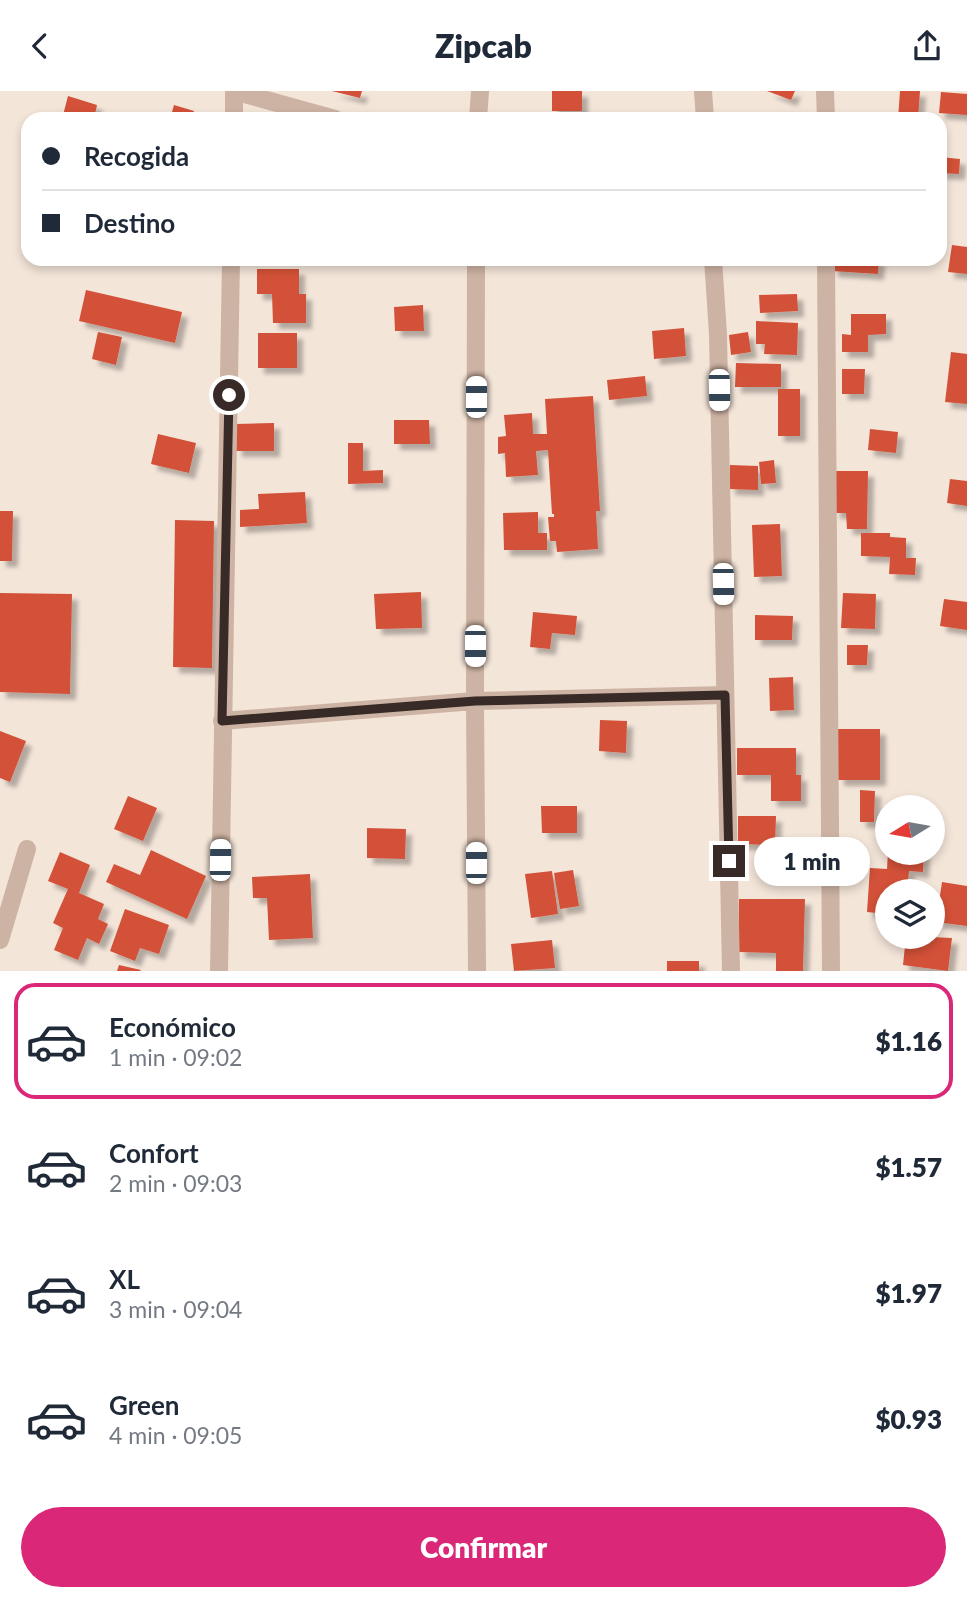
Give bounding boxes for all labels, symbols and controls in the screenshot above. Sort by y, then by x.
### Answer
text: Zipcab [435,26,532,65]
icon: back [21,27,59,65]
icon: share [908,27,946,65]
text: Recogida [84,140,189,172]
text: Destino [84,207,175,239]
car [709,369,730,411]
car [466,376,487,418]
route start [213,379,245,411]
car [713,563,734,605]
car [465,625,486,667]
north arrow [875,795,945,865]
map controls [875,795,945,949]
callout: 1 min [754,837,869,885]
car [210,839,231,881]
car [466,842,487,884]
route end [713,845,745,877]
text: 1 min [783,847,841,875]
button: layers [875,879,945,949]
icon: car [25,1010,88,1073]
text: Económico [109,1011,236,1043]
text: $1.16 [875,1025,942,1057]
text: 1 min · 09:02 [109,1043,242,1071]
icon: car [25,1136,88,1199]
text: Confort [109,1137,199,1169]
text: $1.57 [875,1151,942,1183]
text: 2 min · 09:03 [109,1169,242,1197]
icon: car [25,1262,88,1325]
text: XL [109,1263,140,1295]
text: $1.97 [875,1277,942,1309]
text: 3 min · 09:04 [109,1295,242,1323]
icon: car [25,1388,88,1451]
text: Green [109,1389,179,1421]
text: $0.93 [875,1403,942,1435]
text: 4 min · 09:05 [109,1421,242,1449]
button: Confirmar [21,1507,946,1587]

